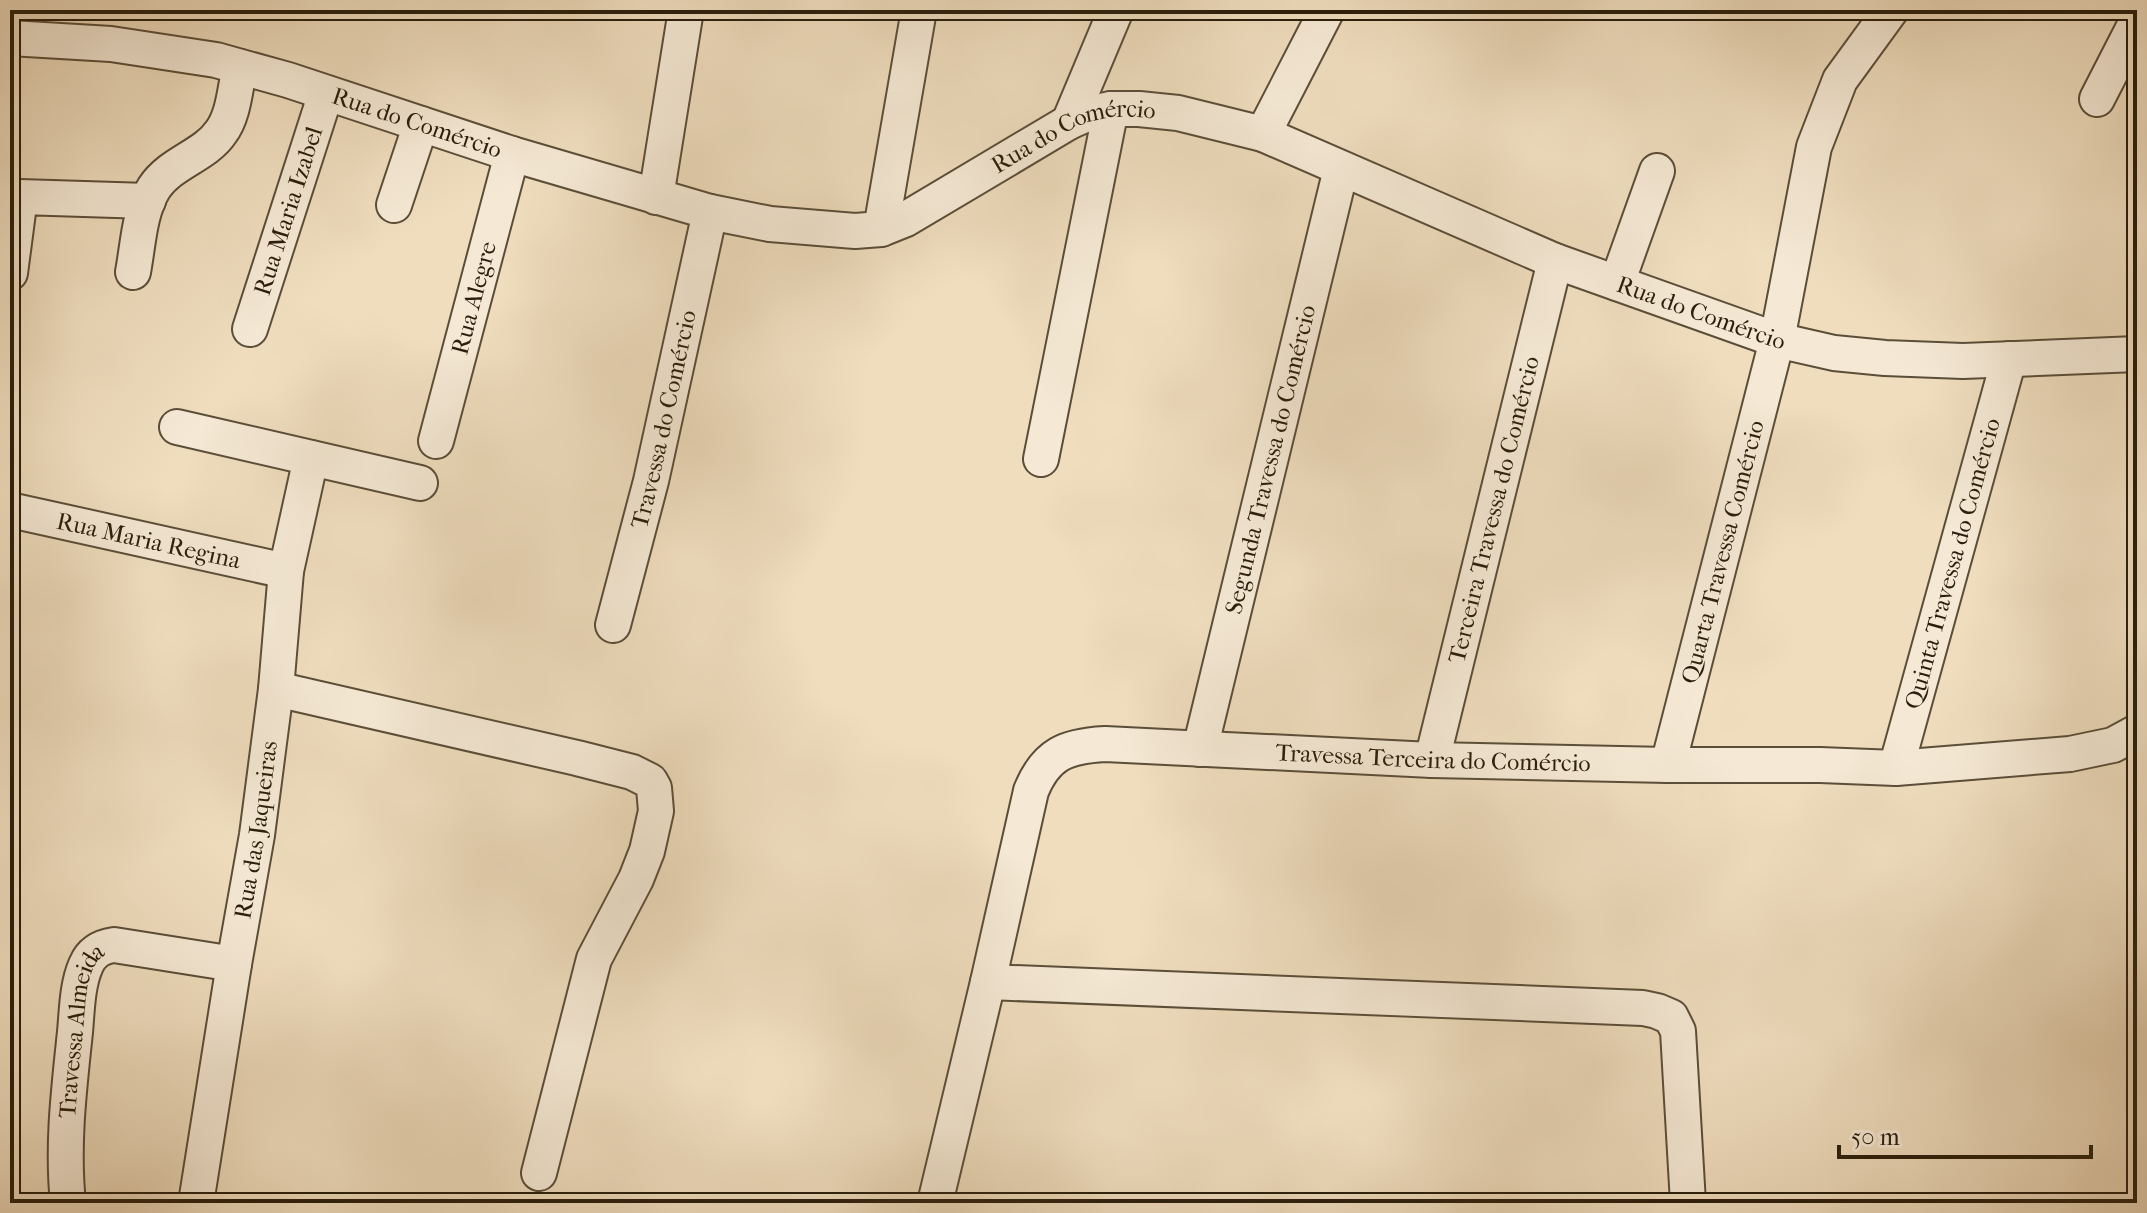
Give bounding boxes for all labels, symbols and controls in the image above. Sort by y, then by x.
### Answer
street label: Rua do Comércio [329,82,506,164]
street label: Rua do Comércio [986,94,1157,179]
street label: Rua Maria Izabel [248,123,328,299]
street label: Rua Alegre [446,238,502,357]
street label: Rua do Comércio [1613,270,1788,355]
street label: Segunda Travessa do Comércio [1219,302,1321,617]
street label: Travessa do Comércio [625,307,702,531]
street label: Terceira Travessa do Comércio [1442,353,1545,666]
street label: Quinta Travessa do Comércio [1899,415,2006,712]
street label: Quarta Travessa Comércio [1675,417,1770,687]
street label: Rua Maria Regina [54,507,244,575]
street label: Travessa Terceira do Comércio [1275,738,1591,777]
street label: Rua das Jaqueiras [228,739,283,921]
street label: Travessa Almeida [53,936,110,1119]
scale bar [1839,1109,2091,1159]
text: 50 m [1851,1123,1900,1151]

